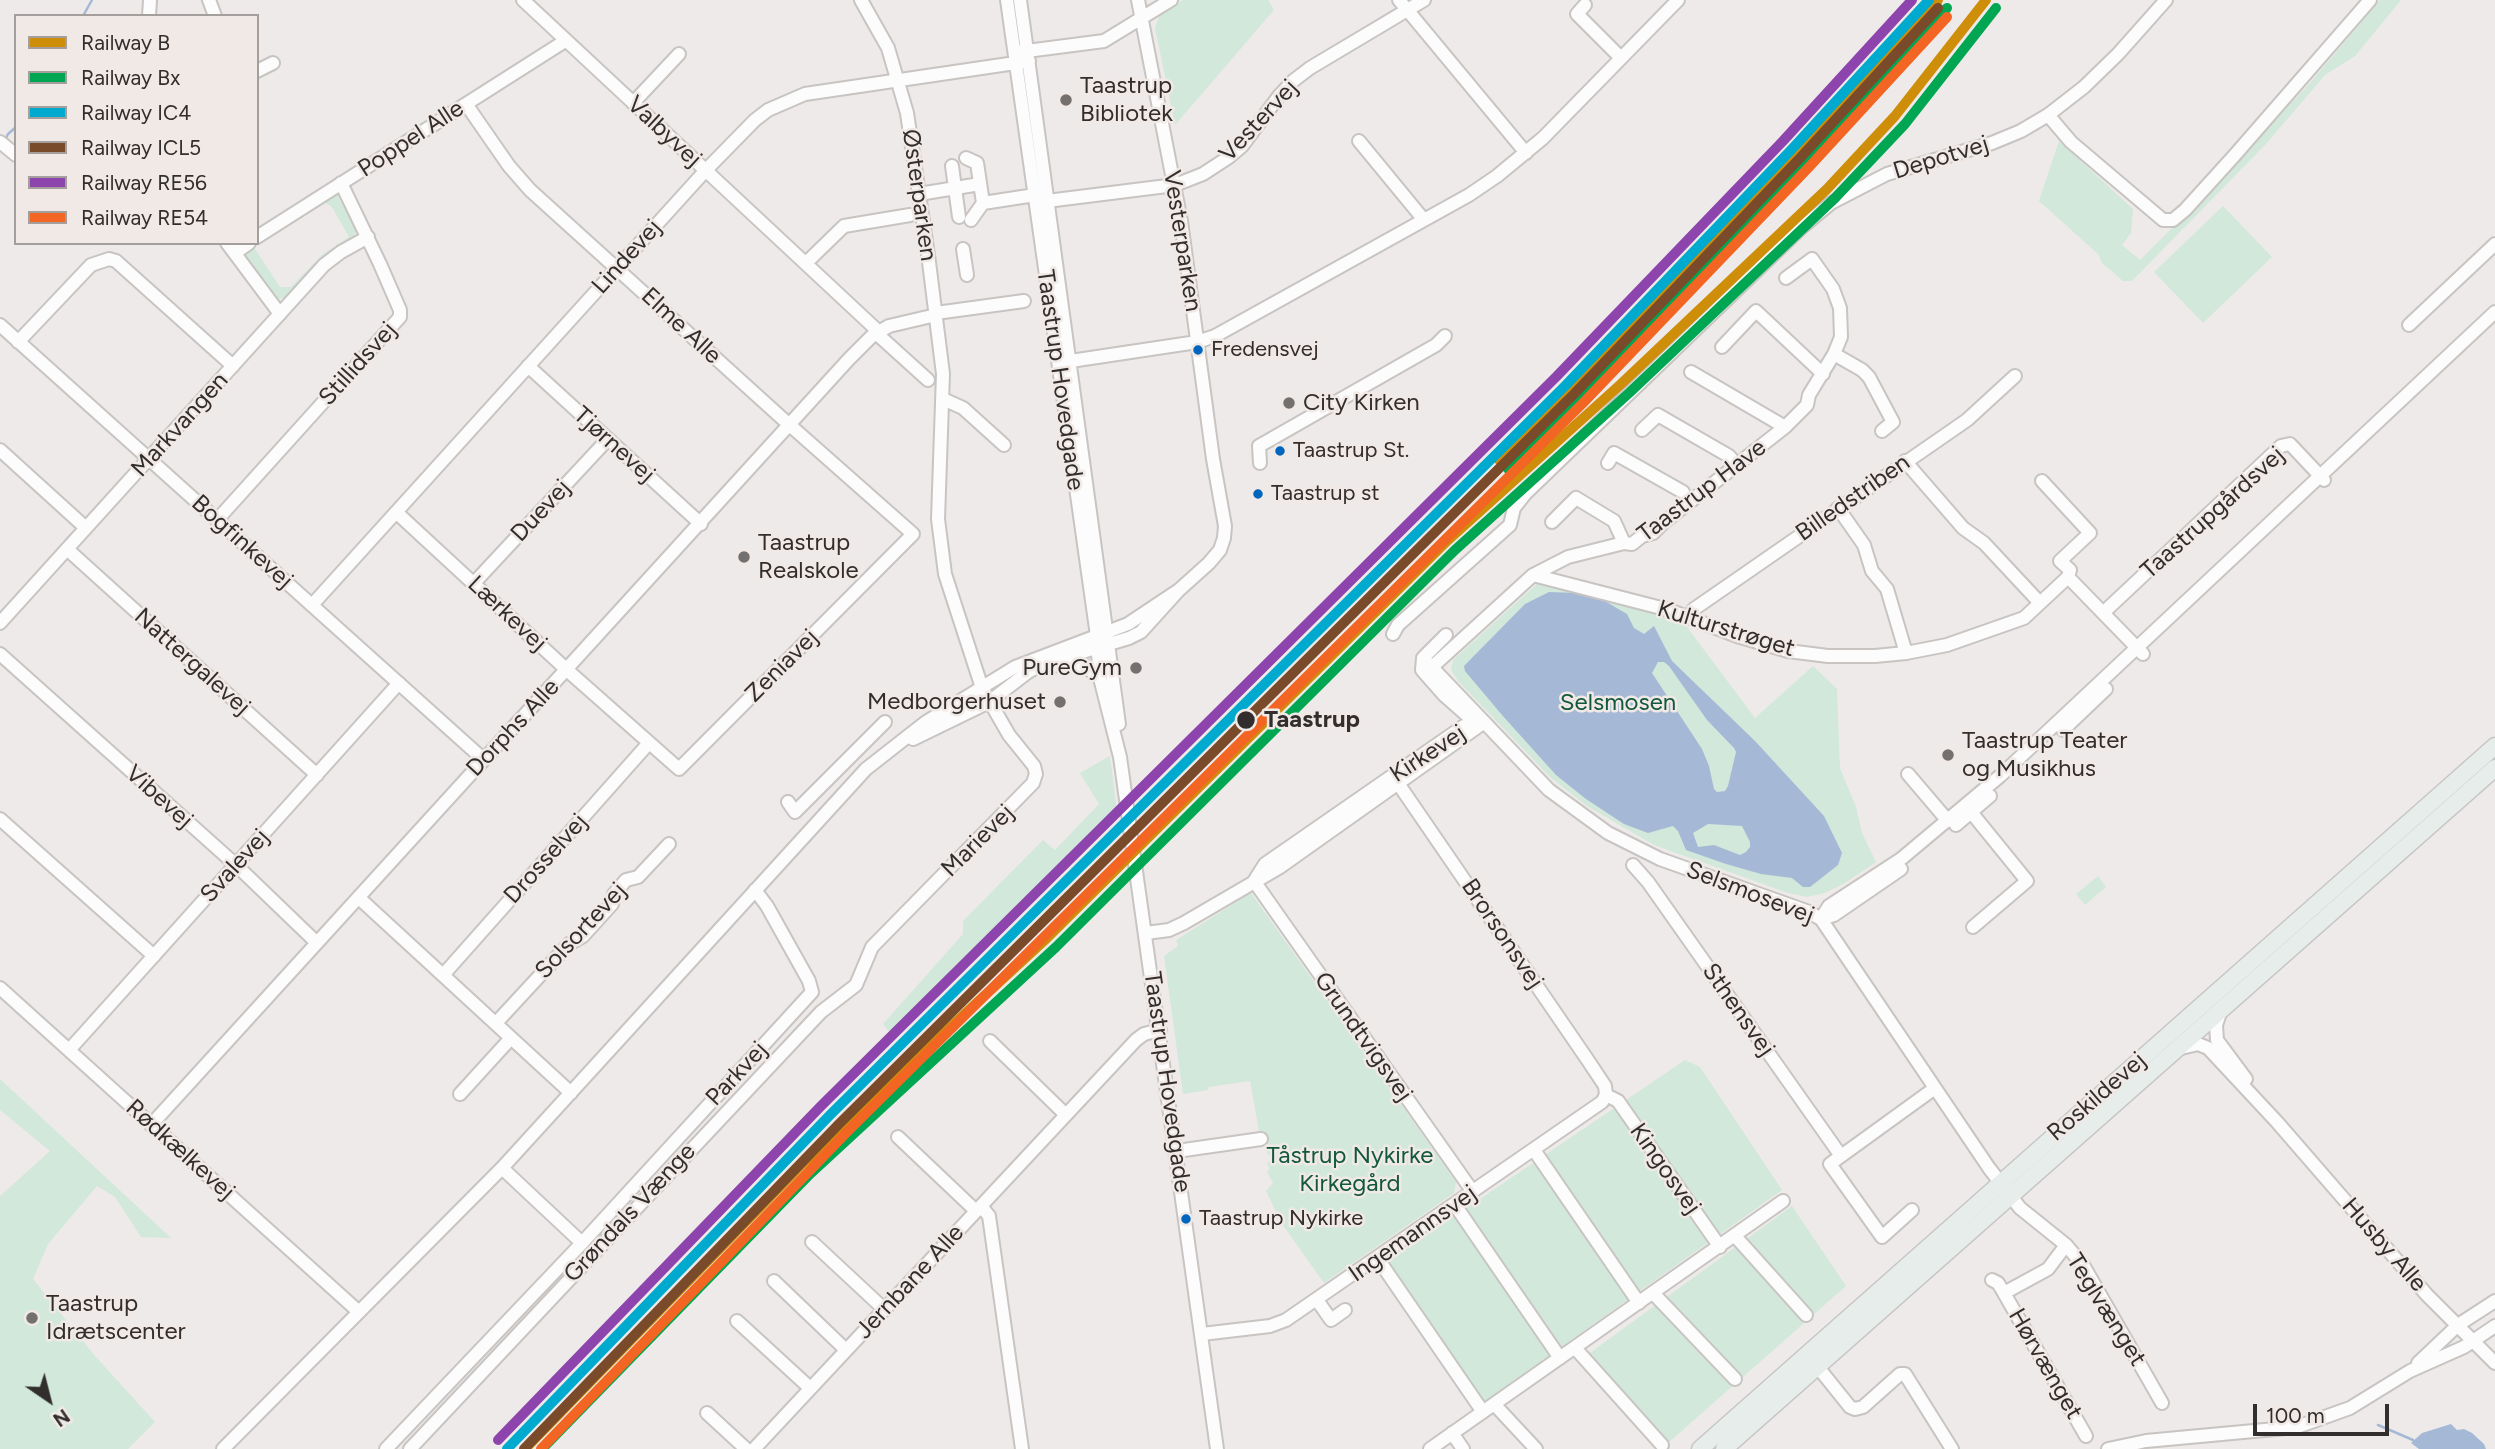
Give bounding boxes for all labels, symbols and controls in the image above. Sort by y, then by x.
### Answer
legend [14,14,259,245]
text: Railway B [81,30,170,55]
text: Railway Bx [81,65,180,90]
place label: Taastrup Bibliotek [1080,72,1173,128]
street label: Vestervej [1214,74,1304,168]
street label: Valbyvej [621,90,707,174]
marker: Taastrup Bibliotek [1058,92,1074,108]
street label: Poppel Alle [353,94,469,184]
text: Railway IC4 [81,100,191,125]
street label: Østerparken [896,127,942,263]
street label: Depotvej [1890,130,1992,186]
text: Railway ICL5 [81,135,201,160]
street label: Vesterparken [1157,168,1207,314]
text: Railway RE56 [81,170,207,195]
text: Railway RE54 [81,205,208,230]
street label: Lindevej [586,214,668,300]
street label: Taastrup Hovedgade [1030,268,1090,492]
street label: Elme Alle [635,282,727,370]
street label: Stillidsvej [313,316,403,412]
place label: Fredensvej [1211,337,1319,363]
marker: Fredensvej [1191,343,1205,357]
street label: Markvangen [126,367,234,483]
place label: City Kirken [1303,389,1420,417]
marker: City Kirken [1281,395,1297,411]
street label: Tjørnevej [567,401,661,489]
street label: Taastrup Have [1632,433,1772,549]
place label: Taastrup St. [1293,438,1409,464]
street label: Taastrupgårdsvej [2135,441,2291,585]
marker: Taastrup St. [1273,444,1287,458]
street label: Billedstriben [1790,448,1916,548]
street label: Duevej [505,474,577,548]
place label: Taastrup st [1271,481,1380,507]
marker: Taastrup st [1251,487,1265,501]
street label: Bogfinkevej [185,489,299,595]
place label: Taastrup Realskole [758,529,859,585]
marker: Taastrup Realskole [736,549,752,565]
street label: Lærkevej [461,570,553,658]
street label: Kulturstrøget [1654,594,1798,664]
street label: Nattergalevej [128,602,256,722]
street label: Zeniavej [740,624,824,708]
place label: PureGym [1022,654,1122,682]
marker: PureGym [1128,660,1144,676]
street label: Dorphs Alle [460,673,566,783]
place label: Medborgerhuset [867,688,1046,716]
park label: Selsmosen [1560,689,1676,717]
marker: Medborgerhuset [1052,694,1068,710]
place label: Taastrup [1264,706,1360,734]
marker: Taastrup [1235,709,1257,731]
street label: Kirkevej [1385,719,1471,789]
place label: Taastrup Teater og Musikhus [1962,727,2127,783]
marker: Taastrup Teater og Musikhus [1940,747,1956,763]
street label: Vibevej [119,759,199,835]
street label: Marievej [936,799,1020,883]
street label: Drosselvej [498,808,594,910]
street label: Svalevej [195,823,275,909]
street label: Selsmosevej [1682,855,1818,931]
street label: Brorsonsvej [1455,874,1549,994]
street label: Solsortevej [529,877,633,985]
street label: Sthensvej [1696,958,1780,1062]
street label: Grundtvigsvej [1308,967,1418,1107]
street label: Taastrup Hovedgade [1137,970,1197,1194]
street label: Parkvej [700,1036,774,1112]
street label: Roskildevej [2042,1046,2152,1148]
street label: Rødkælkevej [120,1094,240,1206]
street label: Kingosvej [1623,1118,1707,1220]
street label: Grøndals Vænge [558,1137,702,1289]
park label: Tåstrup Nykirke Kirkegård [1267,1142,1433,1198]
street label: Ingemannsvej [1344,1179,1482,1289]
street label: Husby Alle [2335,1192,2433,1298]
place label: Taastrup Nykirke [1199,1206,1363,1232]
marker: Taastrup Nykirke [1179,1212,1193,1226]
street label: Jernbane Alle [850,1219,970,1345]
street label: Teglvænget [2060,1248,2152,1372]
place label: Taastrup Idrætscenter [46,1290,186,1346]
street label: Hørvænget [2002,1304,2088,1424]
marker: Taastrup Idrætscenter [24,1310,40,1326]
north arrow [14,1365,84,1435]
scale bar [2257,1390,2394,1434]
text: 100 m [2266,1403,2325,1428]
text: N [49,1404,74,1431]

